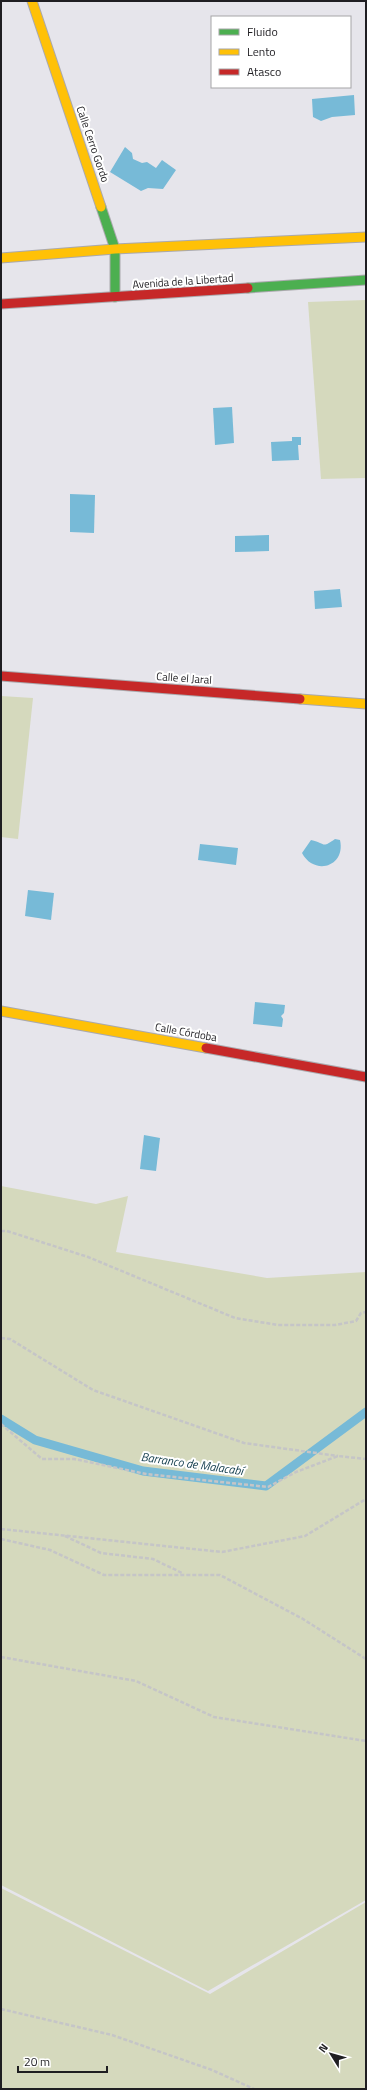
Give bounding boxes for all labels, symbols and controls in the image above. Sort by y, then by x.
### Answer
legend [211,16,351,88]
text: Fluido [247,22,278,41]
text: Lento [247,42,276,61]
text: Atasco [247,62,281,81]
street label: Calle Cerro Gordo [72,104,114,184]
street label: Avenida de la Libertad [132,269,234,293]
street label: Calle el Jaral [156,668,212,688]
street label: Calle Córdoba [154,1019,219,1045]
water label: Barranco de Malacabí [140,1447,248,1481]
north arrow [311,2034,351,2074]
text: N [314,2040,332,2056]
scale bar [18,2048,107,2074]
text: 20 m [24,2052,50,2071]

